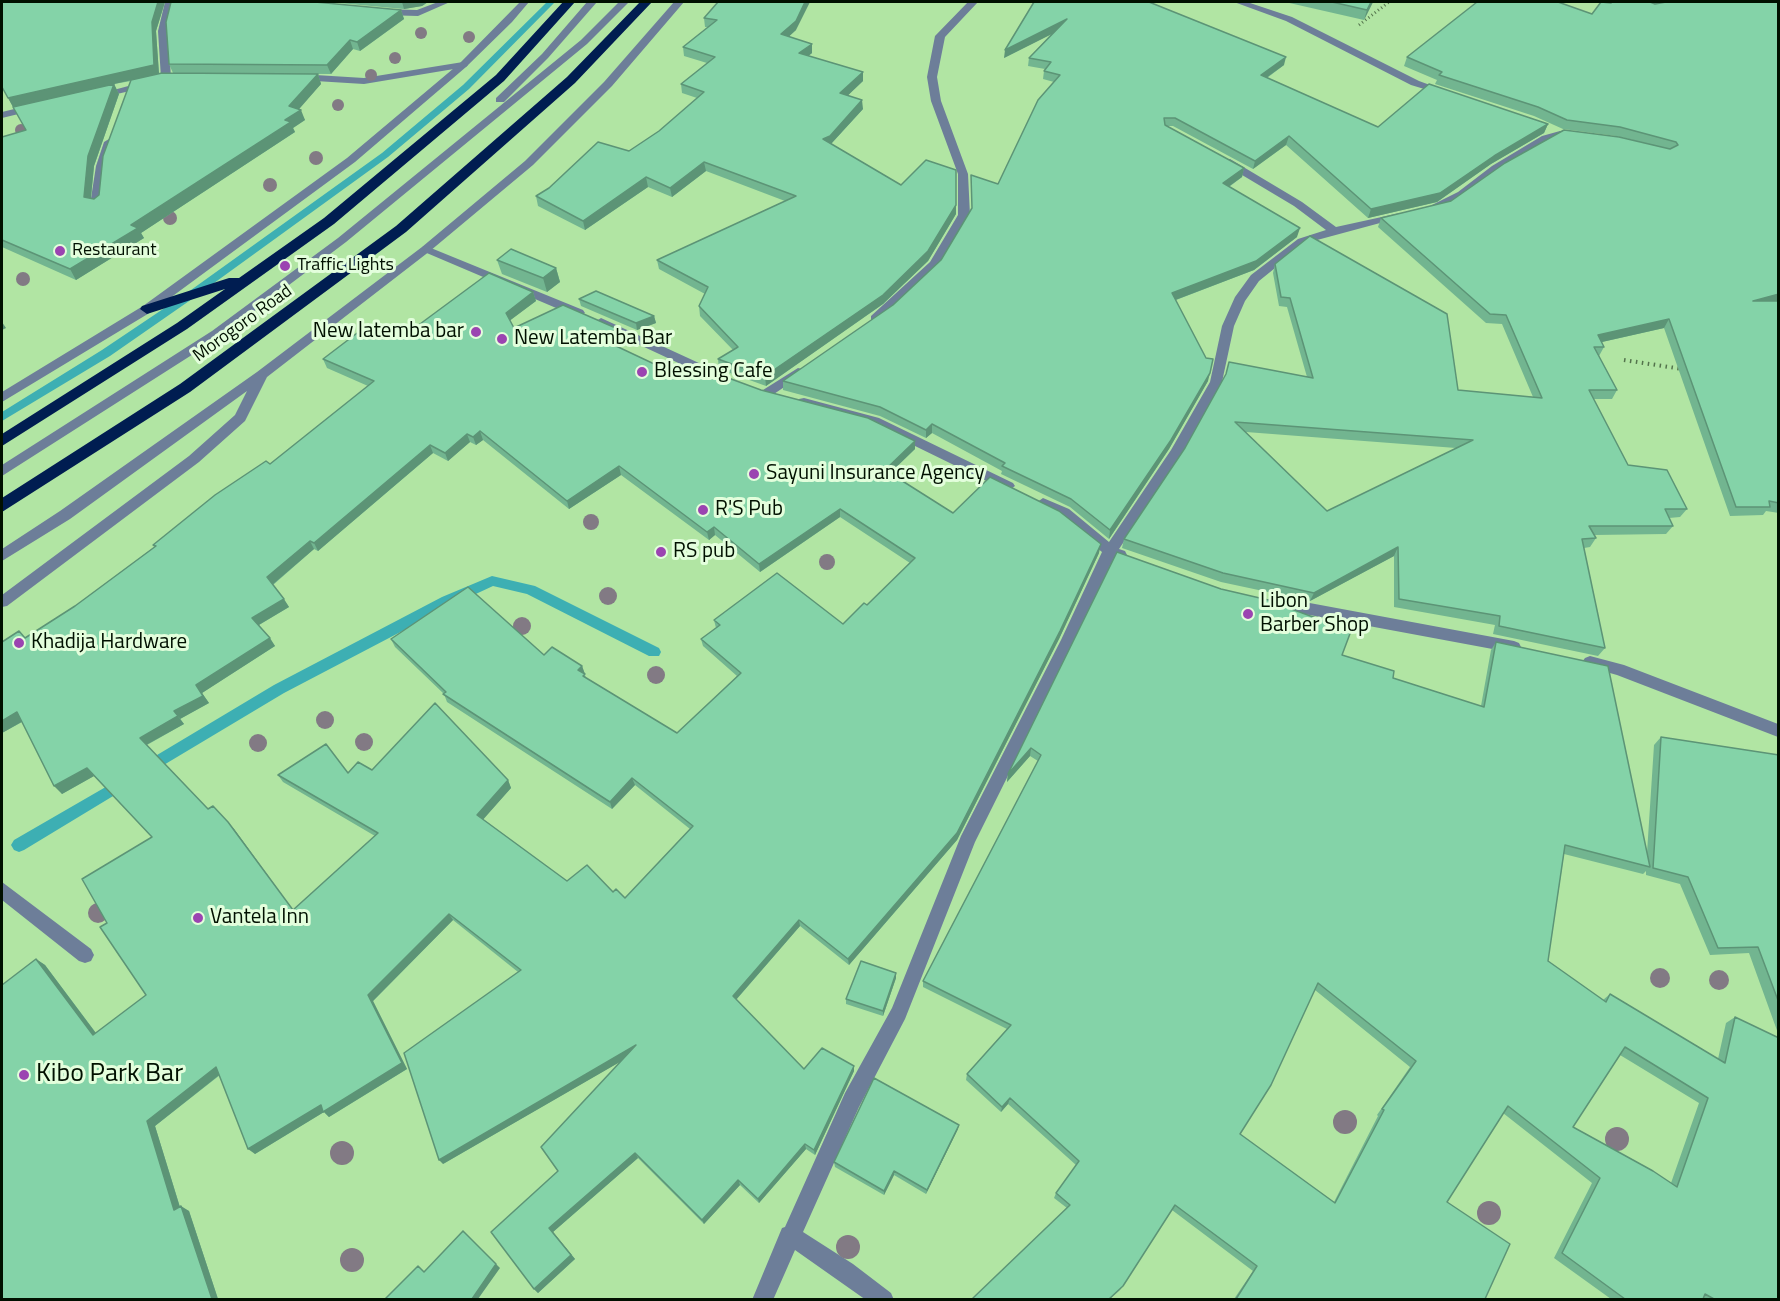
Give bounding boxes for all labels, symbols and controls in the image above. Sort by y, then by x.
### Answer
place label: Restaurant [72,240,156,262]
marker: Restaurant [53,244,67,258]
place label: Traffic Lights [297,255,394,277]
marker: Traffic Lights [278,259,292,273]
street label: Morogoro Road [189,281,297,367]
place label: New latemba bar [313,319,464,345]
marker: New latemba bar [469,325,483,339]
place label: New Latemba Bar [514,326,672,352]
marker: New Latemba Bar [495,332,509,346]
place label: Blessing Cafe [654,359,773,385]
marker: Blessing Cafe [635,365,649,379]
place label: Sayuni Insurance Agency [766,461,985,487]
marker: Sayuni Insurance Agency [747,467,761,481]
place label: R'S Pub [715,497,783,523]
marker: R'S Pub [696,503,710,517]
place label: RS pub [673,539,735,565]
marker: RS pub [654,545,668,559]
place label: Libon Barber Shop [1260,589,1369,639]
marker: Libon Barber Shop [1241,607,1255,621]
place label: Khadija Hardware [31,630,187,656]
marker: Khadija Hardware [12,636,26,650]
place label: Vantela Inn [210,905,309,931]
marker: Vantela Inn [191,911,205,925]
place label: Kibo Park Bar [36,1059,183,1091]
marker: Kibo Park Bar [17,1068,31,1082]

